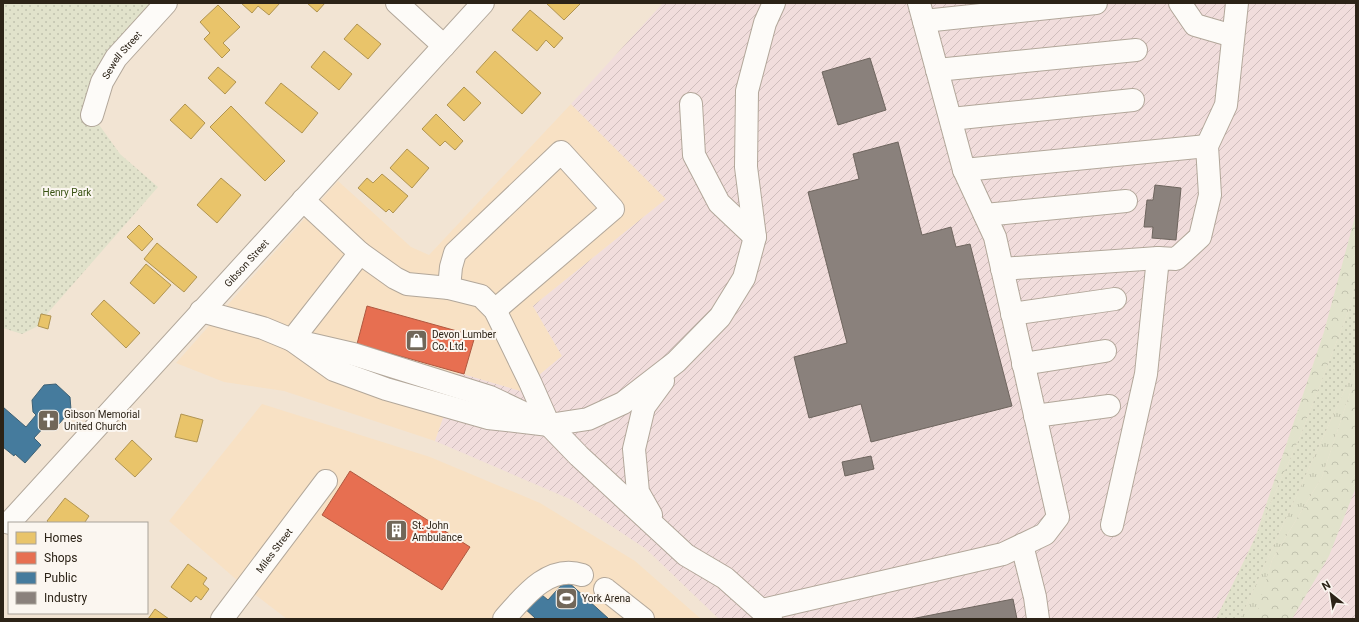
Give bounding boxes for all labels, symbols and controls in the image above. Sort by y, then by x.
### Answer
street label: Sewell Street [100,29,144,81]
park label: Henry Park [43,187,92,198]
street label: Gibson Street [222,237,271,289]
shop icon: Devon Lumber Co. Ltd. [403,327,429,353]
place label: Devon Lumber Co. Ltd. [432,329,497,352]
church icon: Gibson Memorial United Church [35,407,61,433]
place label: Gibson Memorial United Church [64,409,140,432]
building icon: St. John Ambulance [383,518,409,544]
place label: St. John Ambulance [412,520,462,543]
legend [8,522,148,614]
street label: Miles Street [254,526,294,575]
text: Homes [44,531,82,545]
text: Shops [44,551,78,565]
text: Public [44,571,77,585]
north arrow [1311,574,1351,614]
text: N [1320,578,1333,593]
sports icon: York Arena [554,585,580,611]
text: Industry [44,591,88,605]
place label: York Arena [582,593,630,604]

